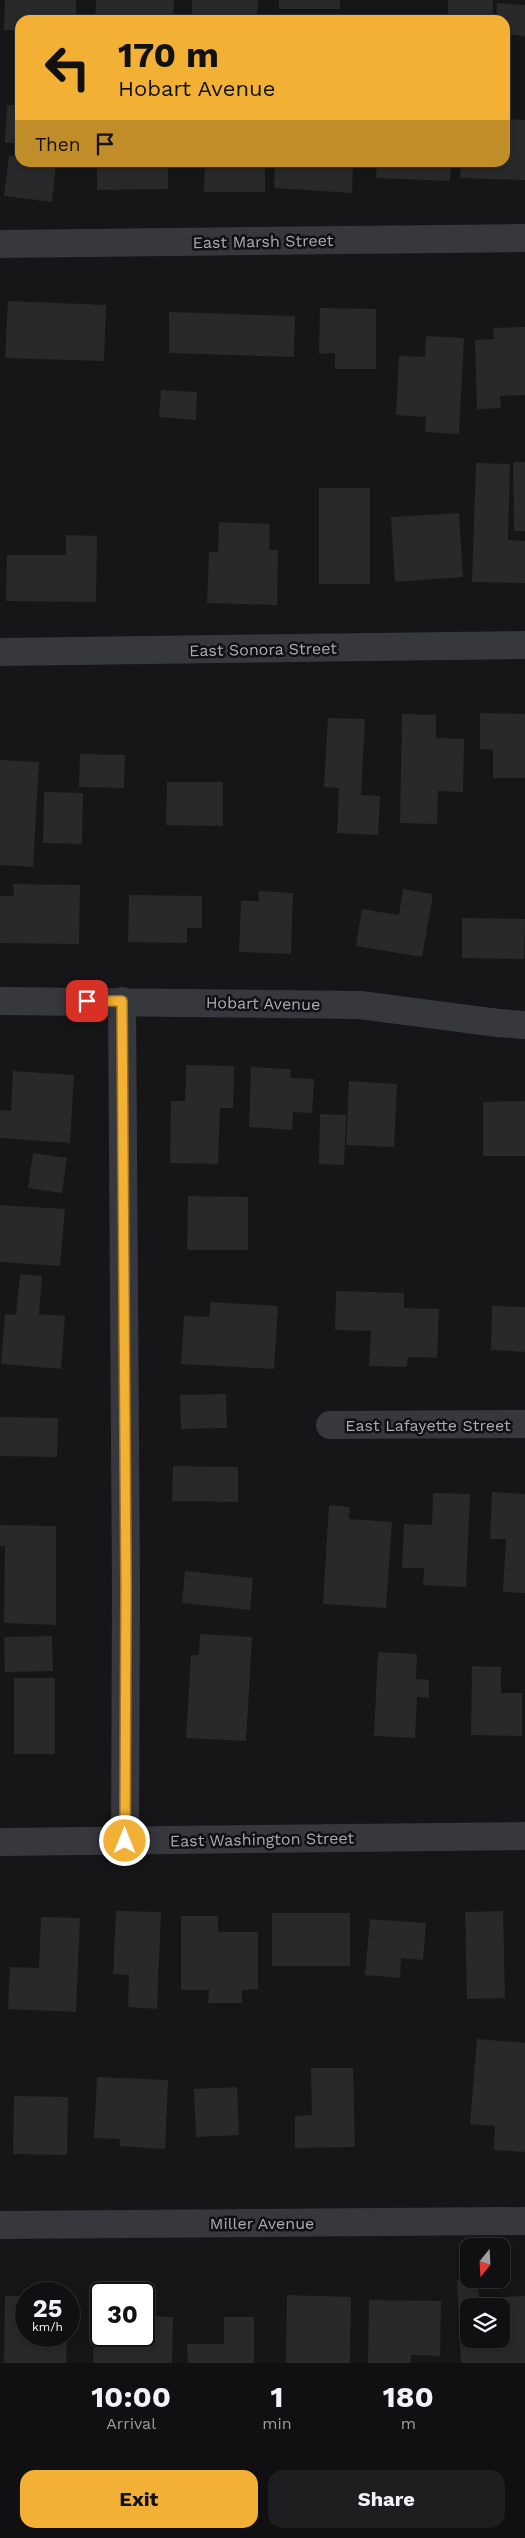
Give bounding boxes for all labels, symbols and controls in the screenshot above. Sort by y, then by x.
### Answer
text: 170 m [118,34,219,76]
icon: left [35,35,100,100]
text: Hobart Avenue [118,76,275,101]
icon: arrive [91,130,119,158]
text: Then [35,133,81,156]
street label: East Marsh Street [193,231,334,252]
street label: East Sonora Street [189,639,337,660]
pin [66,980,108,1022]
icon: arrive [73,987,101,1015]
street label: Hobart Avenue [206,993,320,1014]
street label: East Lafayette Street [345,1416,511,1435]
position arrow [98,1814,150,1866]
street label: East Washington Street [170,1828,354,1851]
street label: Miller Avenue [210,2214,314,2233]
north arrow [460,2238,510,2288]
map controls [460,2238,510,2348]
speed limit sign: 30 [90,2282,155,2347]
text: 25 [33,2294,62,2323]
button: layers [460,2298,510,2348]
text: km/h [32,2320,63,2334]
text: 10:00 [91,2379,171,2414]
text: 1 [270,2379,283,2414]
text: 180 [383,2379,434,2414]
text: Arrival [106,2414,156,2433]
text: min [262,2414,292,2433]
text: m [401,2414,416,2433]
button: Exit [20,2470,258,2528]
button: Share [268,2470,505,2528]

